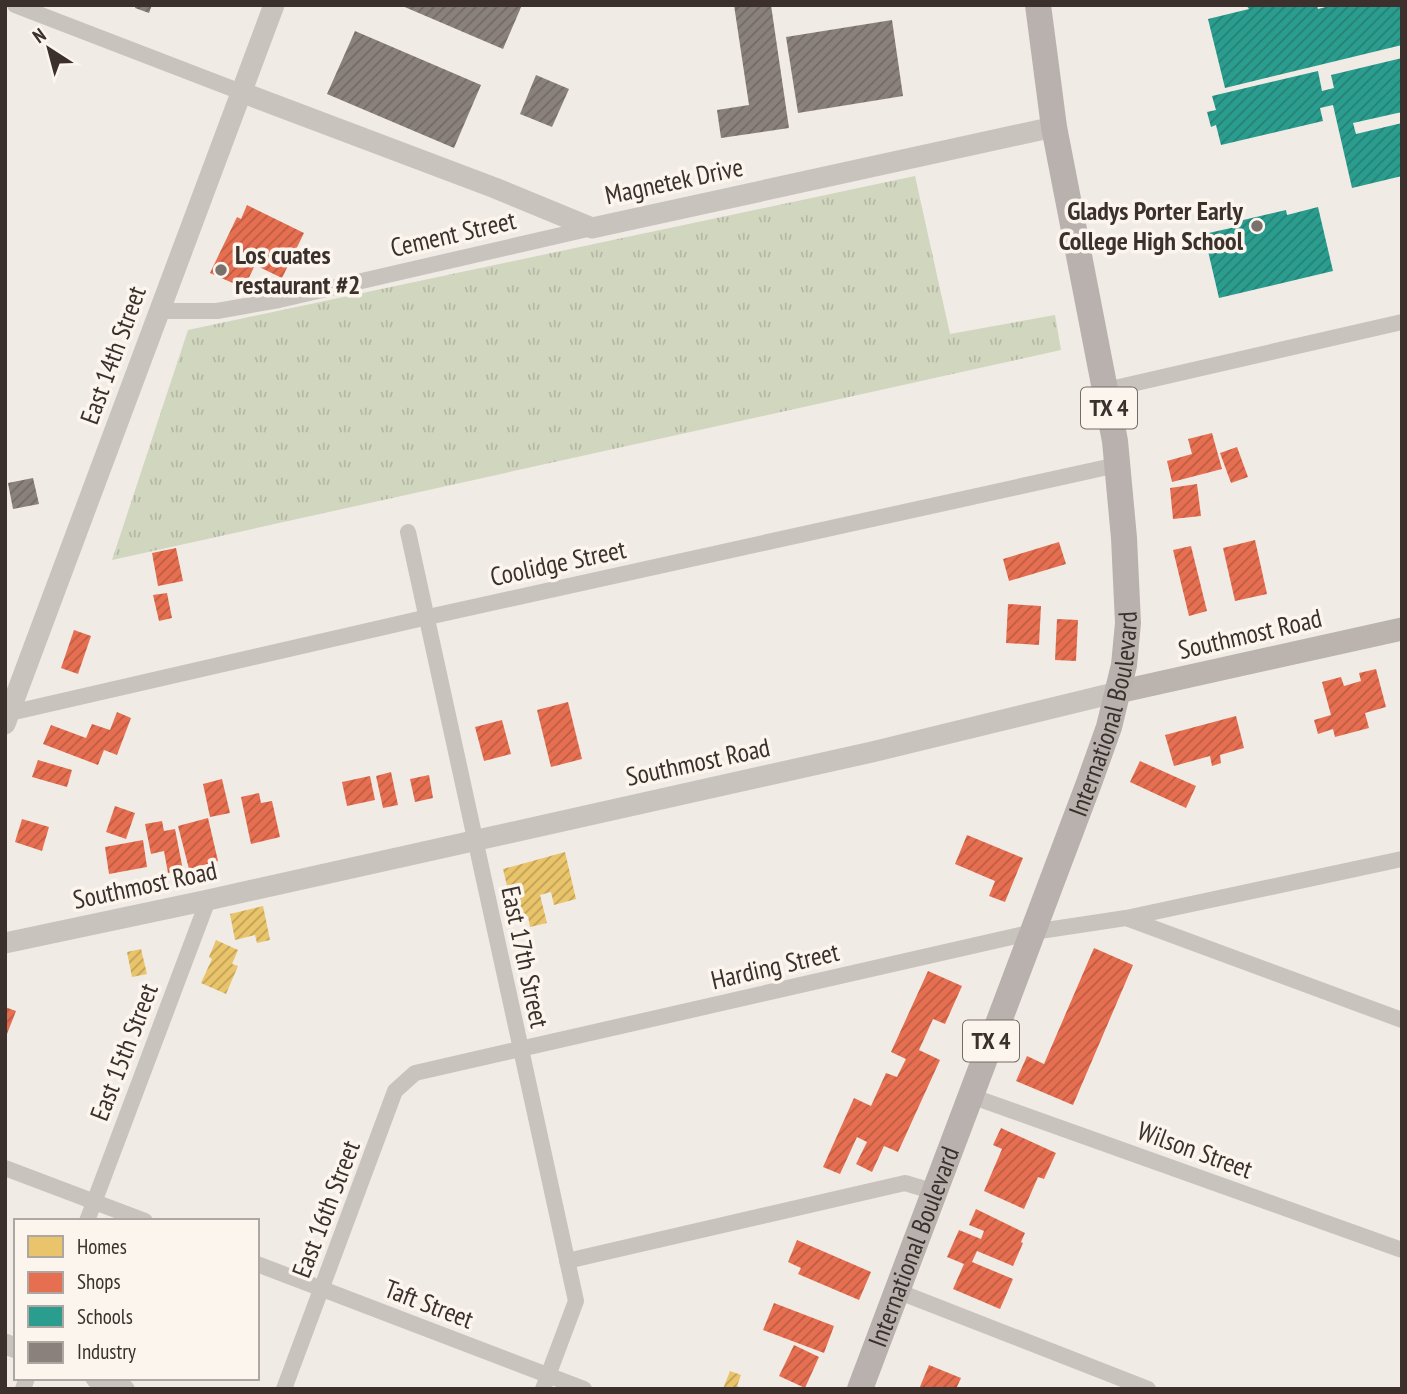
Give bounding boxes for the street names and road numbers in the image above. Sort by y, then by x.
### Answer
street label: Magnetek Drive [602,150,746,211]
street label: Cement Street [387,203,519,264]
street label: East 14th Street [72,281,153,428]
road number: TX 4 [1081,388,1137,428]
street label: Coolidge Street [487,532,629,593]
street label: Southmost Road [1175,601,1325,666]
street label: International Boulevard [1061,611,1144,821]
street label: Southmost Road [623,730,773,793]
street label: Southmost Road [70,853,220,916]
street label: East 17th Street [494,883,557,1031]
street label: Harding Street [708,935,842,996]
street label: East 15th Street [82,979,165,1125]
road number: TX 4 [963,1021,1019,1062]
street label: Wilson Street [1133,1114,1257,1186]
street label: East 16th Street [284,1136,367,1282]
street label: International Boulevard [860,1142,966,1351]
street label: Taft Street [380,1272,478,1336]

